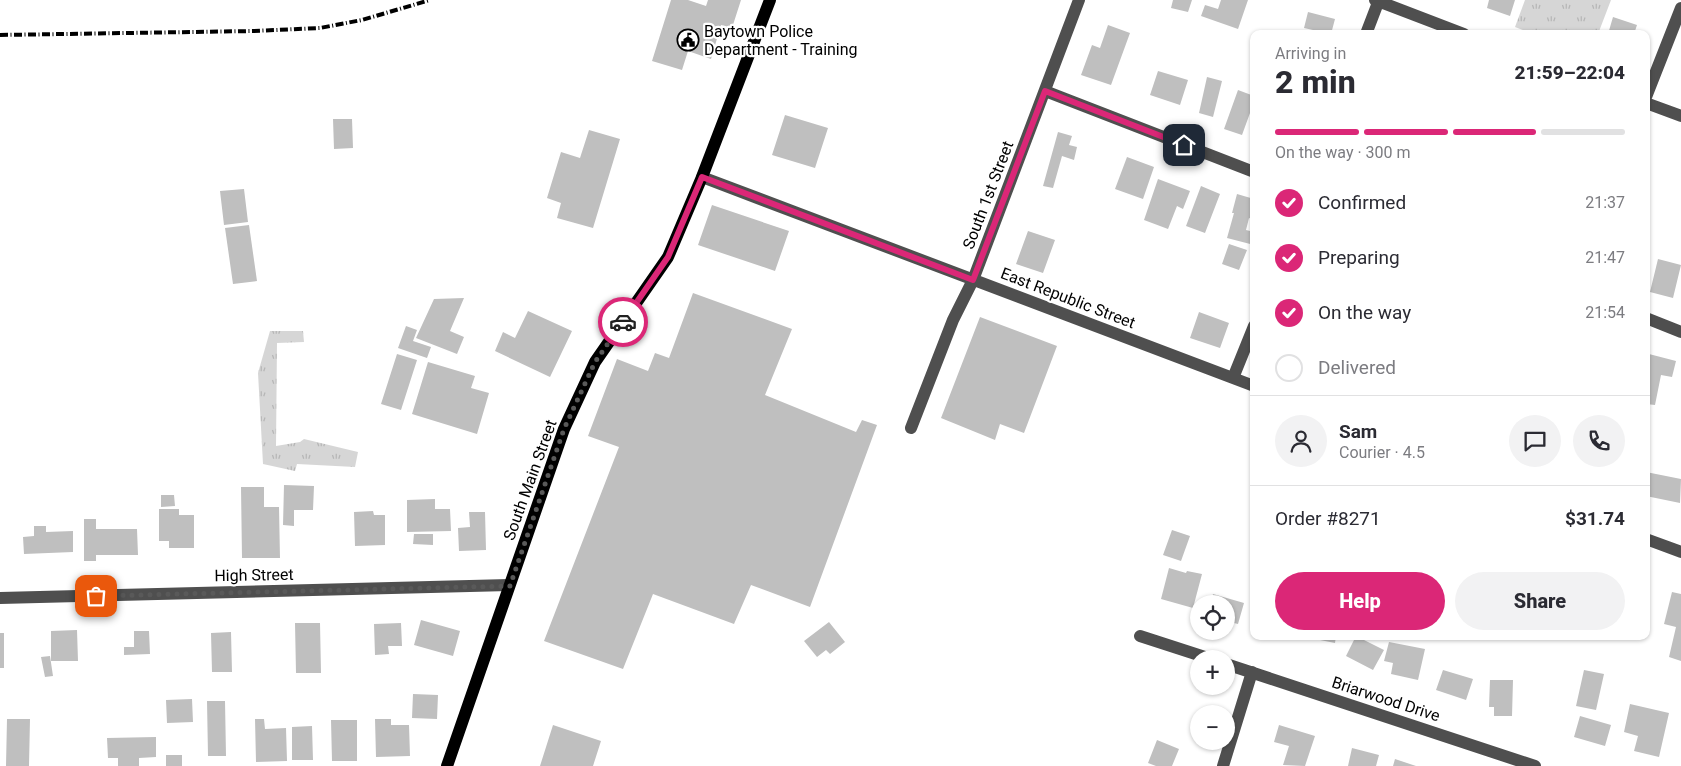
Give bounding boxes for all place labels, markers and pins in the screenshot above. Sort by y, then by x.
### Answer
place label: Baytown Police Department - Training [704,22,858,59]
public building icon: Baytown Police Department - Training [676,28,700,52]
pin [1163,124,1205,166]
pin [75,575,117,617]

